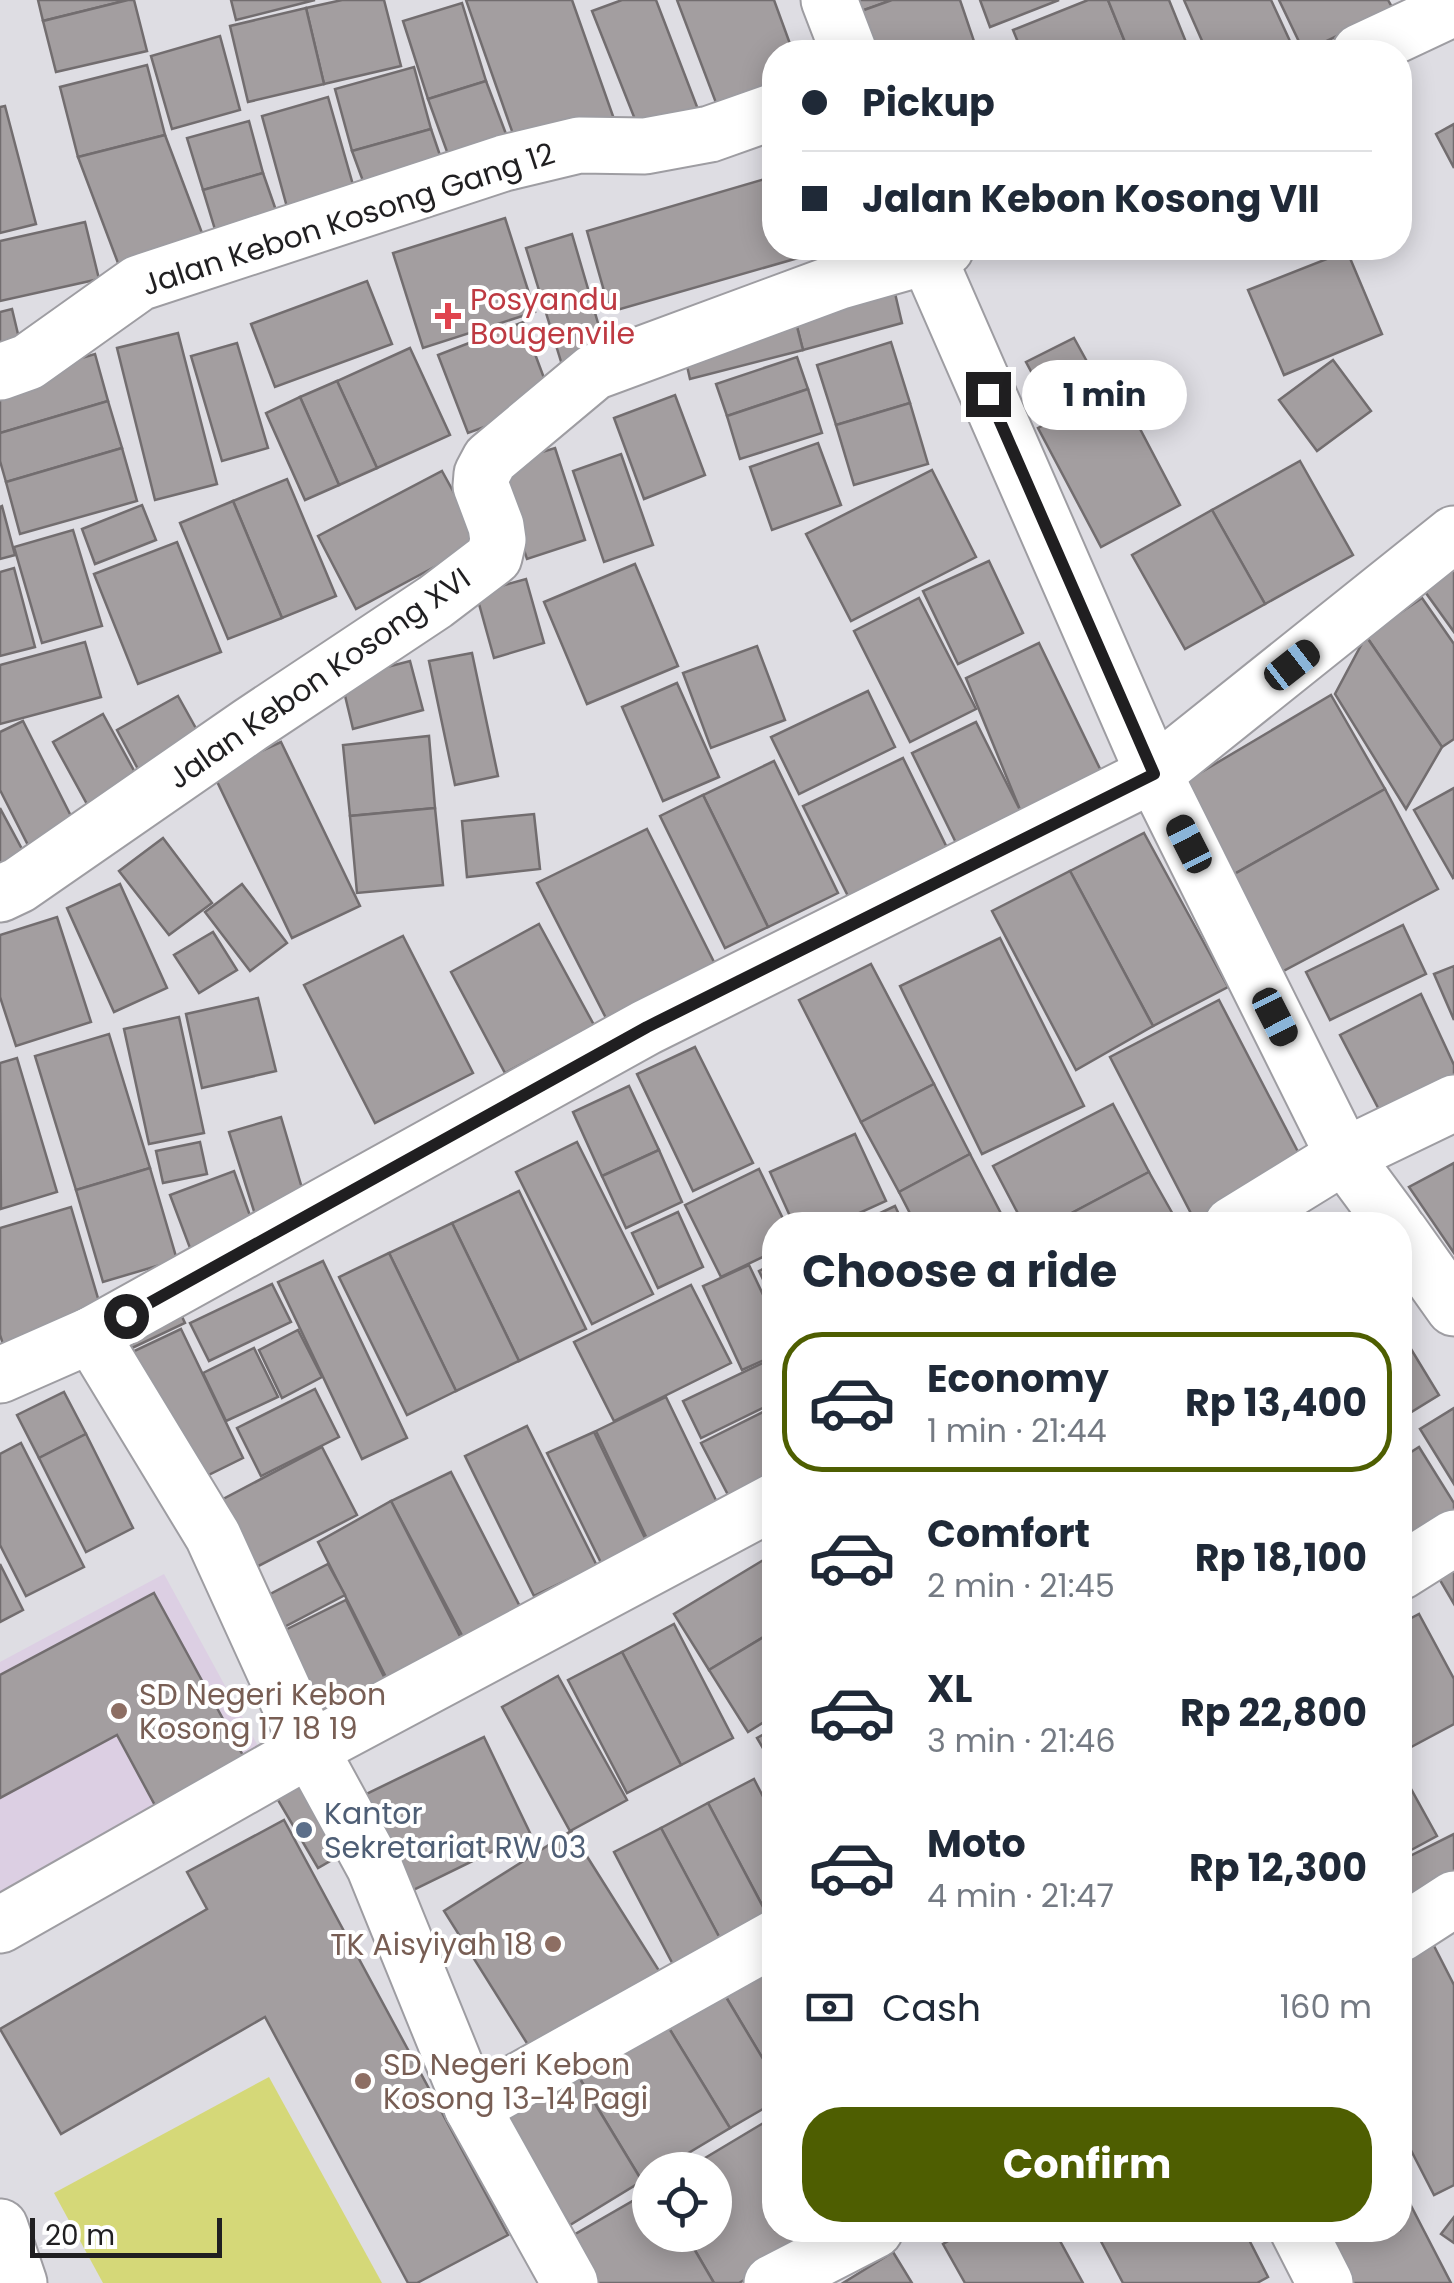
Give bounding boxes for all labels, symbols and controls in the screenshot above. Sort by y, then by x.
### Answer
text: Pickup [862,76,995,129]
street label: Jalan Kebon Kosong Gang 12 [136,132,560,306]
text: Jalan Kebon Kosong VII [862,172,1320,225]
place label: Posyandu Bougenvile [470,278,635,355]
marker: Posyandu Bougenvile [435,303,461,329]
callout: 1 min [1023,359,1188,429]
route end [966,372,1011,417]
text: 1 min [1063,372,1146,417]
street label: Jalan Kebon Kosong XVI [159,557,479,799]
car [1259,635,1325,695]
car [1162,810,1216,878]
car [1248,983,1302,1051]
text: Choose a ride [802,1240,1117,1303]
route start [104,1294,149,1339]
text: Economy [927,1352,1109,1405]
icon: car [807,1357,897,1447]
text: Rp 13,400 [1185,1376,1367,1429]
text: 1 min · 21:44 [927,1408,1107,1453]
text: Comfort [927,1507,1090,1560]
icon: car [807,1512,897,1602]
text: Rp 18,100 [1195,1531,1367,1584]
text: 2 min · 21:45 [927,1563,1115,1608]
text: XL [927,1662,972,1715]
icon: car [807,1667,897,1757]
place label: SD Negeri Kebon Kosong 17 18 19 [139,1673,386,1750]
text: Rp 22,800 [1180,1686,1367,1739]
marker: SD Negeri Kebon Kosong 17 18 19 [108,1700,130,1722]
text: 3 min · 21:46 [927,1718,1115,1763]
place label: Kantor Sekretariat RW 03 [324,1792,586,1869]
text: Moto [927,1817,1026,1870]
marker: Kantor Sekretariat RW 03 [293,1819,315,1841]
icon: car [807,1822,897,1912]
text: Rp 12,300 [1189,1841,1367,1894]
text: 4 min · 21:47 [927,1873,1114,1918]
place label: TK Aisyiyah 18 [330,1923,533,1966]
marker: TK Aisyiyah 18 [542,1933,564,1955]
icon: cash [802,1980,857,2035]
text: Cash [882,1981,981,2034]
text: 160 m [1280,1984,1372,2029]
place label: SD Negeri Kebon Kosong 13-14 Pagi [383,2043,648,2120]
marker: SD Negeri Kebon Kosong 13-14 Pagi [352,2070,374,2092]
button: Confirm [802,2107,1372,2222]
map controls [632,2152,732,2252]
button: locate [632,2152,732,2252]
scale bar [30,2213,222,2258]
text: 20 m [45,2216,115,2255]

